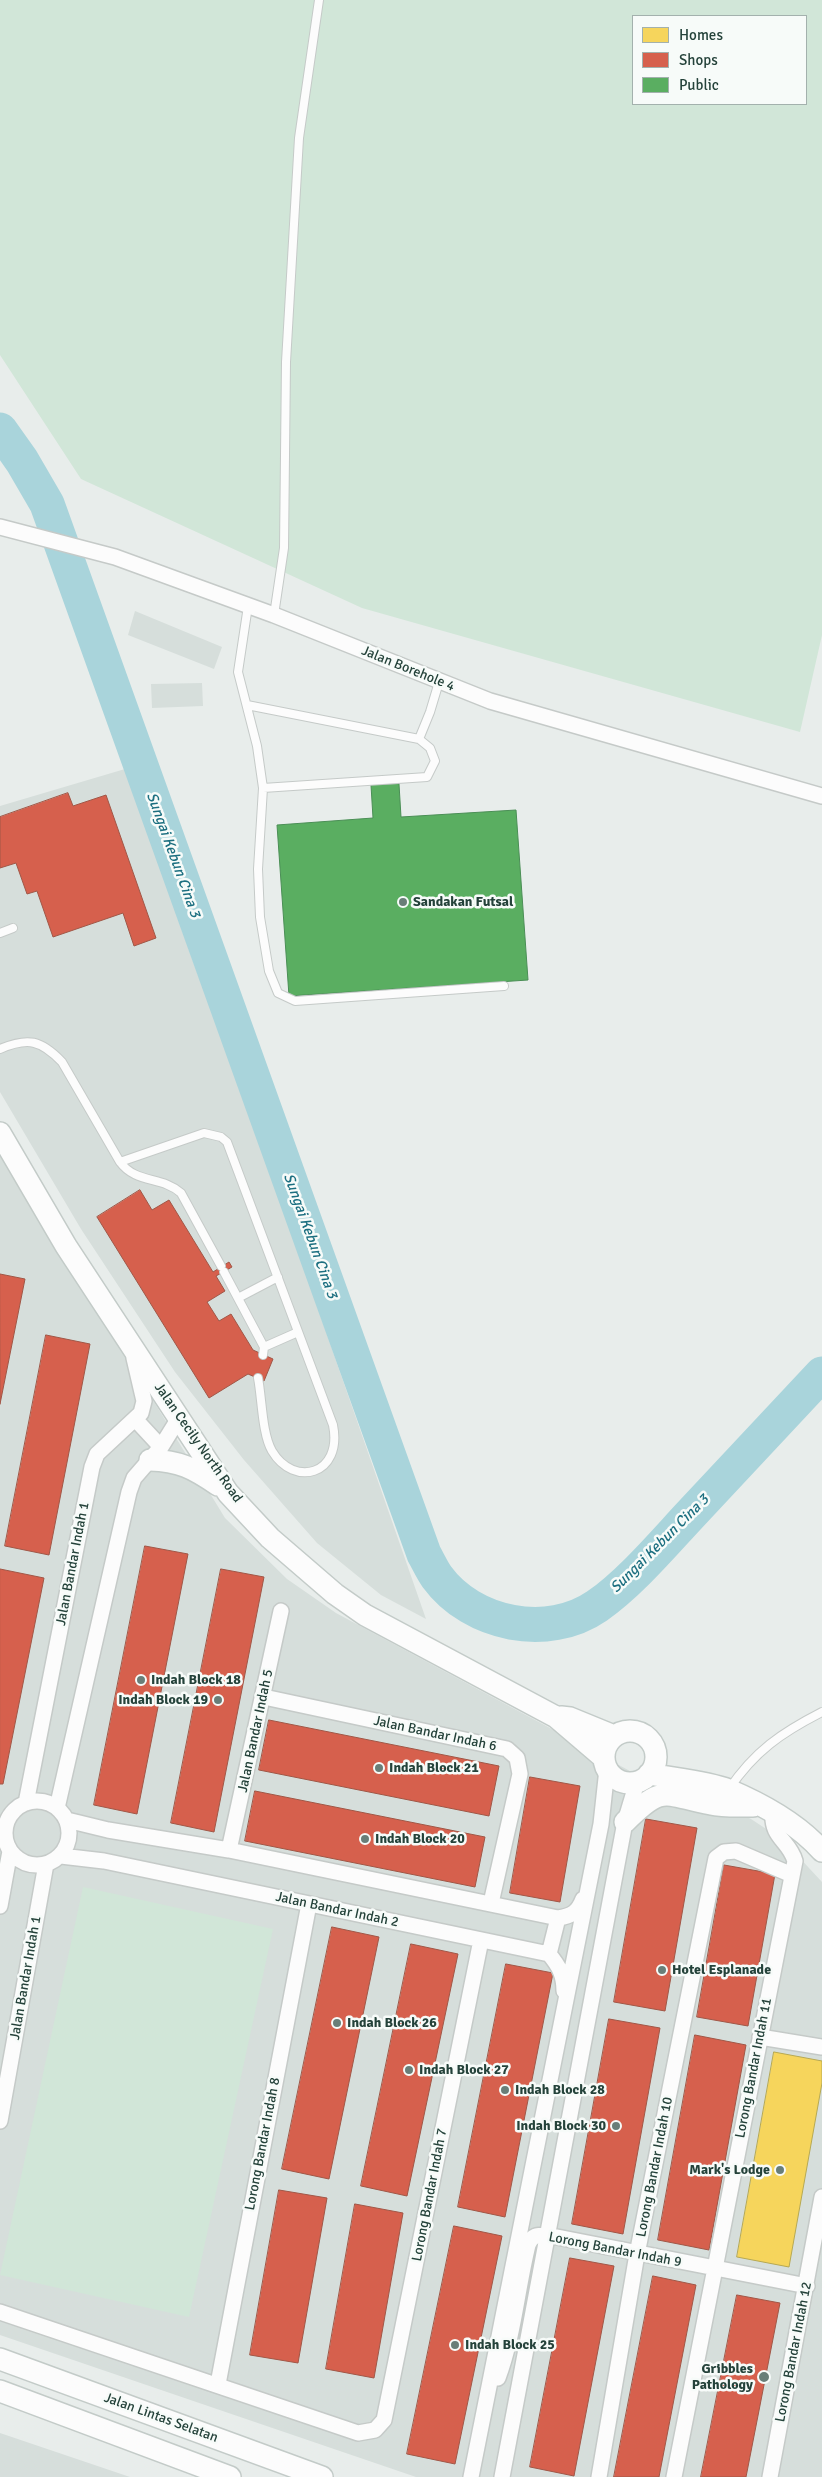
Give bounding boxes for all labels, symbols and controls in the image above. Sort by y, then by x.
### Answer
legend [632,15,807,105]
text: Homes [679,26,723,44]
text: Shops [679,51,718,69]
text: Public [679,76,719,94]
street label: Jalan Borehole 4 [359,643,457,695]
water label: Sungai Kebun Cina 3 [142,790,204,920]
place label: Sandakan Futsal [413,894,513,910]
marker: Sandakan Futsal [397,896,409,908]
water label: Sungai Kebun Cina 3 [279,1171,341,1301]
street label: Jalan Cecily North Road [150,1380,246,1506]
water label: Sungai Kebun Cina 3 [607,1491,713,1597]
street label: Jalan Bandar Indah 1 [53,1501,93,1627]
street label: Jalan Bandar Indah 5 [235,1668,277,1794]
place label: Indah Block 18 [151,1672,241,1688]
marker: Indah Block 18 [135,1674,147,1686]
place label: Indah Block 19 [118,1692,208,1708]
marker: Indah Block 19 [212,1694,224,1706]
street label: Jalan Bandar Indah 6 [372,1713,498,1755]
place label: Indah Block 21 [389,1760,479,1776]
marker: Indah Block 21 [373,1762,385,1774]
place label: Indah Block 20 [375,1831,465,1847]
marker: Indah Block 20 [359,1833,371,1845]
street label: Jalan Bandar Indah 2 [274,1889,400,1931]
street label: Jalan Bandar Indah 1 [7,1915,45,2041]
place label: Hotel Esplanade [672,1962,771,1978]
marker: Hotel Esplanade [656,1964,668,1976]
street label: Lorong Bandar Indah 11 [732,1996,776,2140]
place label: Indah Block 26 [347,2015,437,2031]
marker: Indah Block 26 [331,2017,343,2029]
place label: Indah Block 27 [419,2062,509,2078]
marker: Indah Block 27 [403,2064,415,2076]
street label: Lorong Bandar Indah 8 [242,2076,284,2212]
place label: Indah Block 28 [515,2082,605,2098]
marker: Indah Block 28 [499,2084,511,2096]
street label: Lorong Bandar Indah 10 [633,2095,677,2239]
place label: Indah Block 30 [516,2118,606,2134]
marker: Indah Block 30 [610,2120,622,2132]
street label: Lorong Bandar Indah 7 [409,2127,451,2263]
place label: Mark's Lodge [689,2162,770,2178]
marker: Mark's Lodge [774,2164,786,2176]
street label: Lorong Bandar Indah 9 [547,2229,683,2271]
street label: Lorong Bandar Indah 12 [772,2280,816,2424]
place label: Indah Block 25 [465,2337,555,2353]
marker: Indah Block 25 [449,2339,461,2351]
place label: Gribbles Pathology [692,2361,753,2394]
marker: Gribbles Pathology [757,2370,771,2384]
street label: Jalan Lintas Selatan [102,2390,220,2446]

